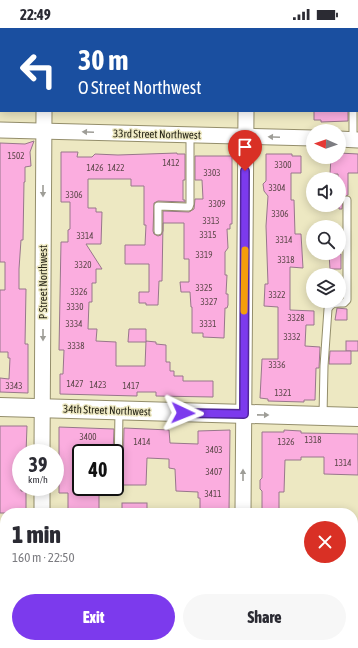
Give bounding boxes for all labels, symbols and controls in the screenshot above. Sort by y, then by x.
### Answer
text: 22:49 [20,6,51,23]
icon: left [12,44,64,96]
text: 30 m [78,44,128,76]
text: O Street Northwest [78,77,201,98]
north arrow [306,124,346,164]
map controls [306,124,346,308]
street label: 33rd Street Northwest [113,127,201,141]
one-way arrow [81,129,94,135]
pin [228,130,262,171]
one-way arrow [267,134,280,140]
icon: arrive [234,136,256,158]
house number: 1502 [8,151,24,161]
house number: 1412 [163,158,179,168]
house number: 3300 [275,160,291,170]
house number: 1426 [87,163,103,173]
house number: 1422 [108,163,124,173]
house number: 3303 [204,168,220,178]
button: sound [306,172,346,212]
house number: 3304 [269,183,285,193]
one-way arrow [40,185,47,197]
house number: 3306 [66,190,82,200]
house number: 3309 [209,199,225,209]
house number: 3306 [272,209,288,219]
house number: 3313 [203,216,219,226]
button: search [306,220,346,260]
house number: 3315 [200,230,216,240]
house number: 3314 [77,231,93,241]
house number: 3314 [276,235,292,245]
street label: P Street Northwest [37,245,49,319]
house number: 3319 [196,250,212,260]
house number: 3318 [278,255,294,265]
house number: 3320 [75,260,91,270]
button: layers [306,268,346,308]
house number: 3325 [196,283,212,293]
house number: 3326 [71,287,87,297]
house number: 3322 [269,290,285,300]
house number: 3327 [201,297,217,307]
house number: 3330 [67,302,83,312]
house number: 3328 [288,313,304,323]
house number: 3334 [66,319,82,329]
house number: 3331 [200,319,216,329]
one-way arrow [40,329,46,342]
house number: 3332 [284,332,300,342]
house number: 3338 [68,341,84,351]
house number: 3336 [269,360,285,370]
house number: 1427 [67,379,83,389]
house number: 1423 [90,380,106,390]
house number: 3343 [6,381,22,391]
house number: 1417 [123,381,139,391]
house number: 1321 [275,388,291,398]
position arrow [162,392,204,434]
street label: 34th Street Northwest [63,402,151,418]
one-way arrow [257,412,270,418]
house number: 3400 [80,432,96,442]
house number: 1318 [305,435,321,445]
house number: 1414 [134,437,150,447]
house number: 1326 [278,437,294,447]
speed limit sign: 40 [72,444,124,496]
house number: 3403 [206,445,222,455]
text: 39 [29,453,47,476]
house number: 1314 [335,458,351,468]
house number: 3407 [206,467,222,477]
one-way arrow [240,468,246,481]
text: km/h [28,474,48,485]
house number: 3411 [205,489,221,499]
text: 1 min [12,521,61,548]
button: close [304,521,346,563]
text: 160 m · 22:50 [12,550,75,565]
button: Exit [12,594,175,640]
button: Share [183,594,346,640]

